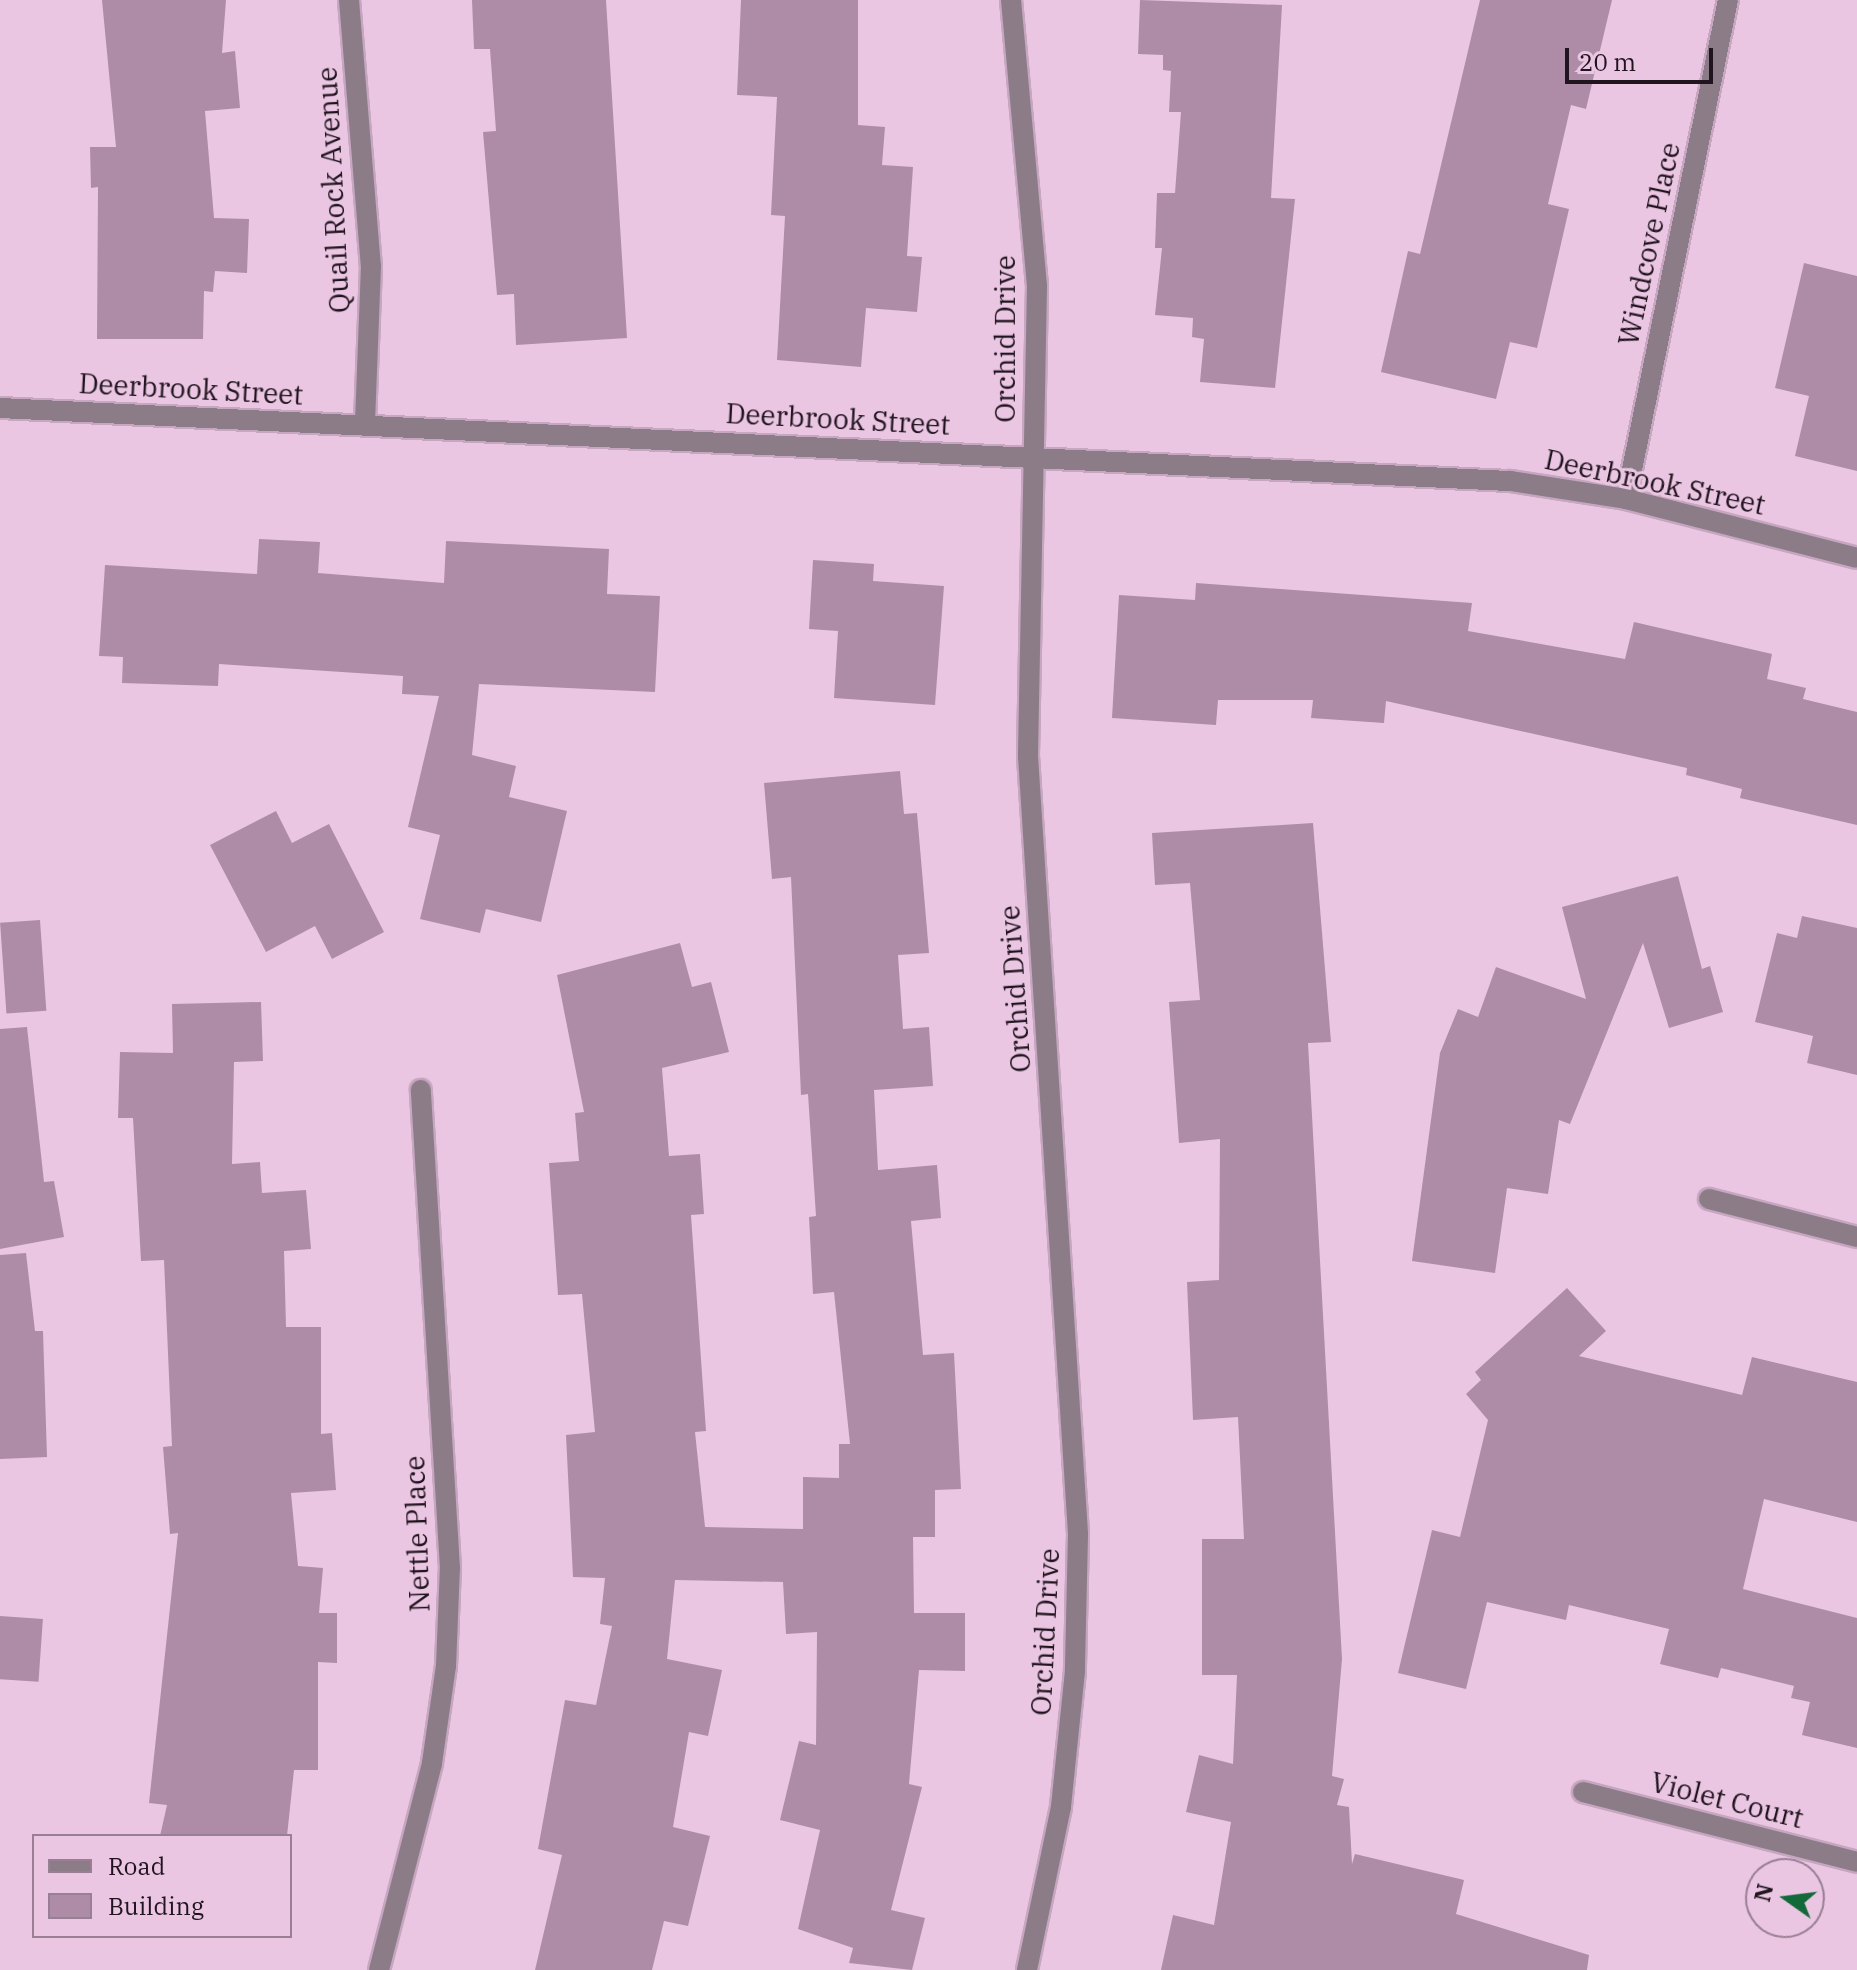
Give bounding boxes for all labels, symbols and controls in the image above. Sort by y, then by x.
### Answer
scale bar [1569,32,1717,82]
text: 20 m [1579,46,1636,78]
street label: Quail Rock Avenue [310,66,356,314]
street label: Windcove Place [1611,139,1687,349]
street label: Orchid Drive [988,255,1022,423]
street label: Deerbrook Street [78,366,304,412]
street label: Deerbrook Street [725,396,951,442]
street label: Deerbrook Street [1542,442,1768,522]
street label: Orchid Drive [992,904,1038,1074]
street label: Nettle Place [397,1455,437,1613]
street label: Orchid Drive [1024,1548,1066,1716]
street label: Violet Court [1647,1765,1807,1835]
legend [32,1834,292,1938]
text: Road [108,1850,165,1882]
north arrow [1745,1858,1825,1938]
text: N [1747,1881,1779,1905]
text: Building [108,1890,204,1922]

